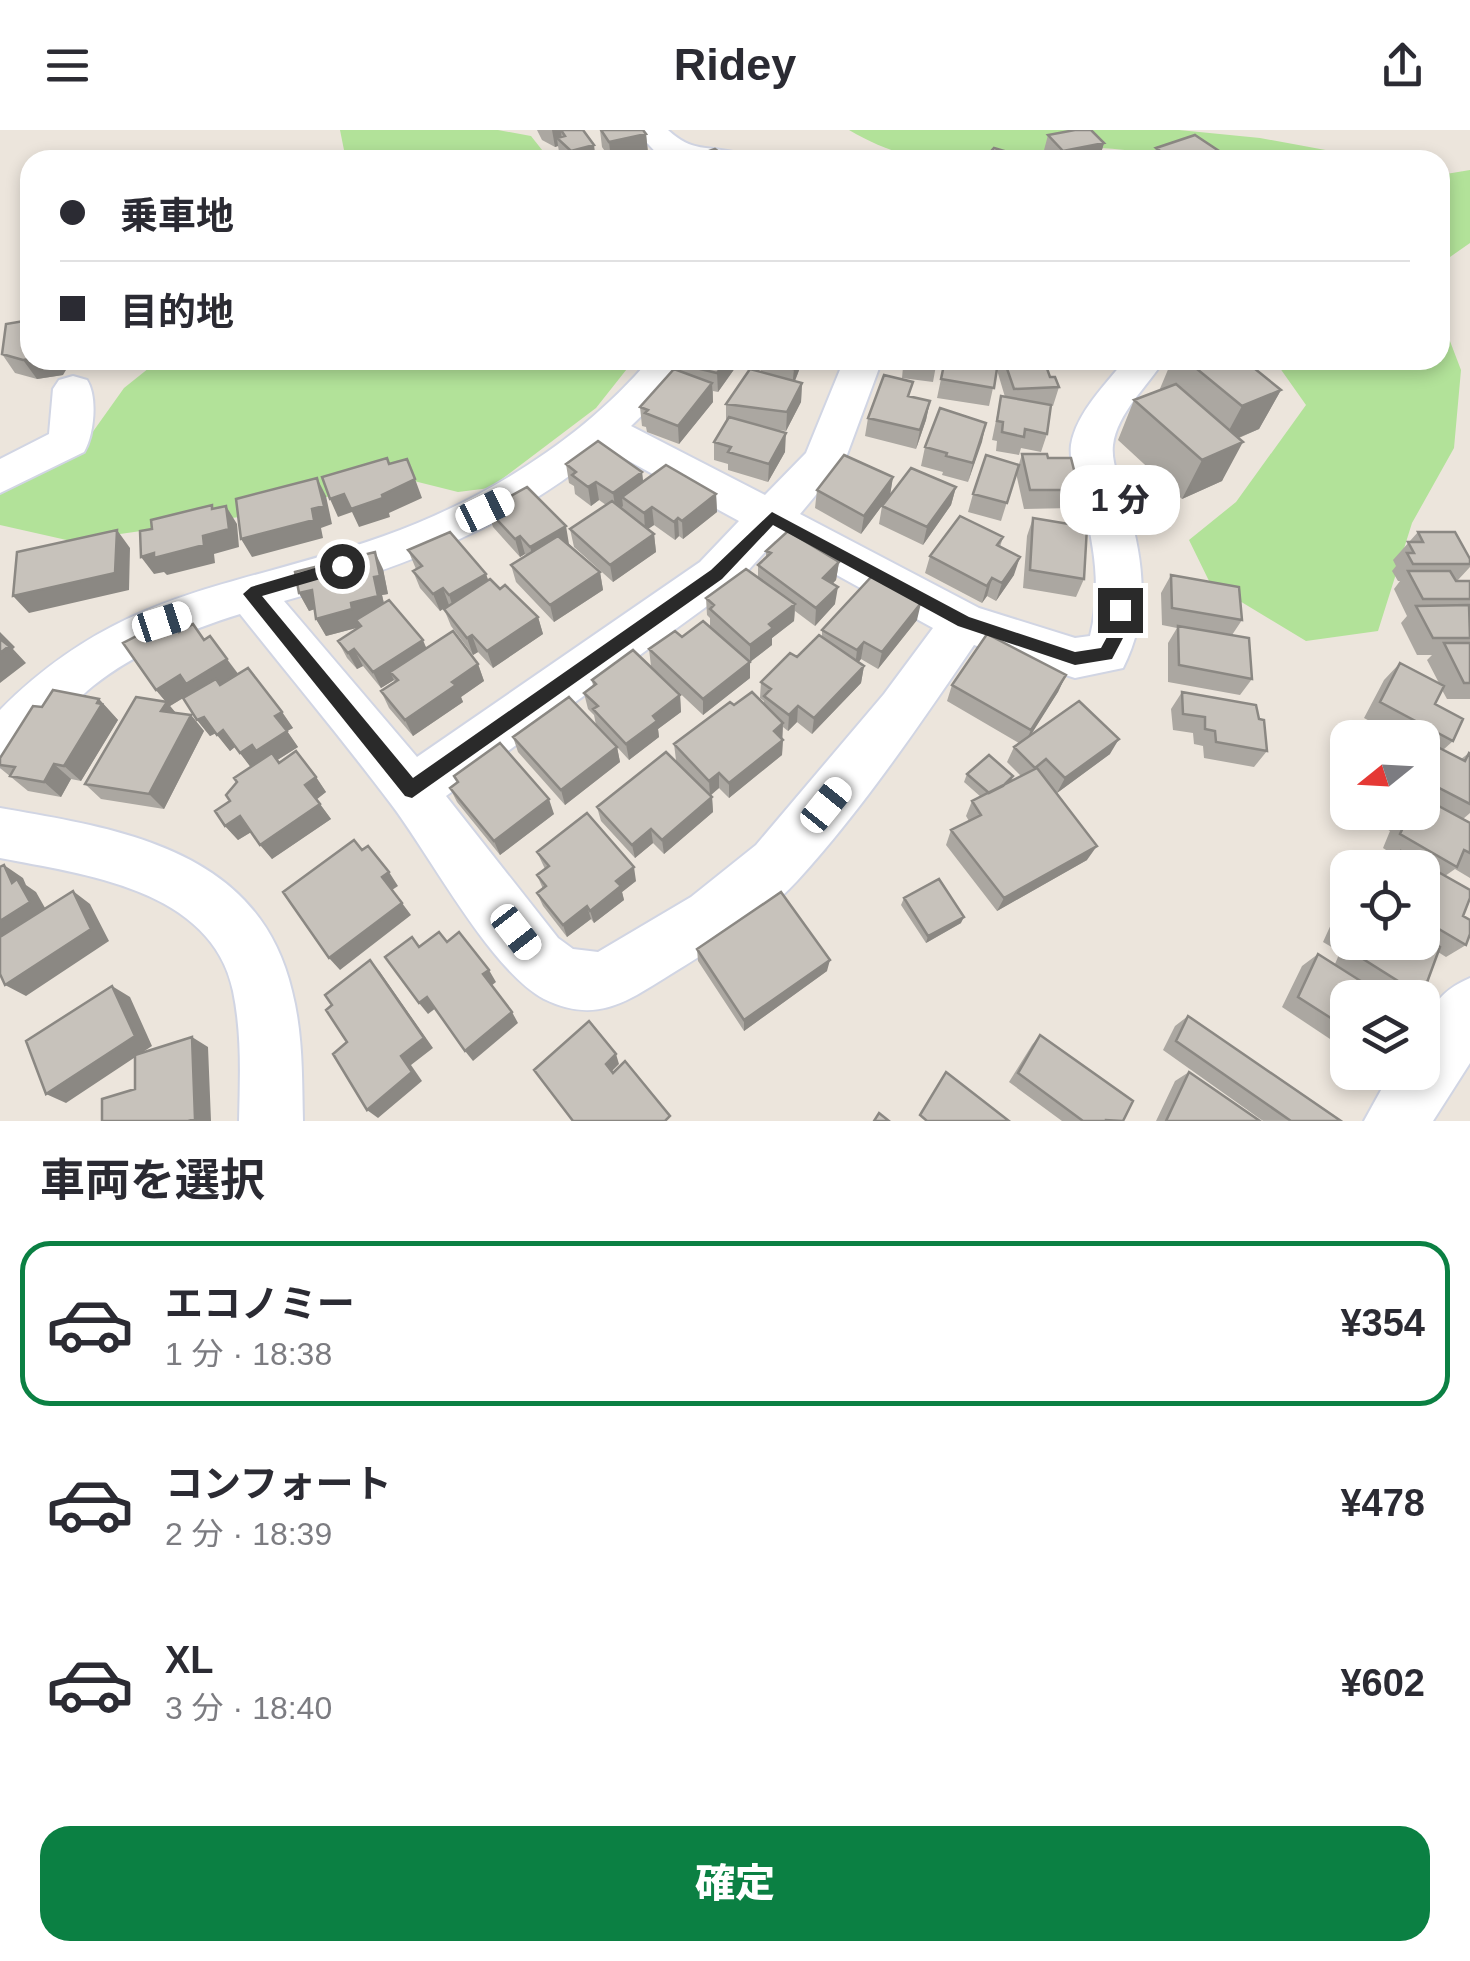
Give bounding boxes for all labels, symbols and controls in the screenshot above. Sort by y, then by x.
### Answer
icon: menu [40,38,95,93]
icon: share [1375,38,1430,93]
text: Ridey [674,39,796,90]
text: 乗車地 [120,195,234,237]
text: 目的地 [120,291,234,333]
callout: 1 分 [1060,465,1180,535]
text: 1 分 [1091,482,1149,518]
car [451,483,519,537]
route start [320,544,365,589]
route end [1098,588,1143,633]
car [129,598,195,646]
north arrow [1330,720,1440,830]
map controls [1330,720,1440,1090]
car [795,772,857,838]
button: locate [1330,850,1440,960]
car [486,899,546,965]
button: layers [1330,980,1440,1090]
text: 車両を選択 [40,1155,265,1206]
icon: car [45,1279,135,1369]
text: エコノミー [165,1283,355,1325]
text: ¥354 [1340,1302,1425,1344]
text: 1 分 · 18:38 [165,1336,332,1372]
icon: car [45,1459,135,1549]
text: コンフォート [165,1463,392,1505]
text: ¥478 [1340,1482,1425,1524]
text: 2 分 · 18:39 [165,1516,332,1552]
icon: car [45,1639,135,1729]
text: XL [165,1639,214,1681]
text: ¥602 [1340,1662,1425,1704]
text: 3 分 · 18:40 [165,1690,332,1726]
button: 確定 [40,1826,1430,1941]

